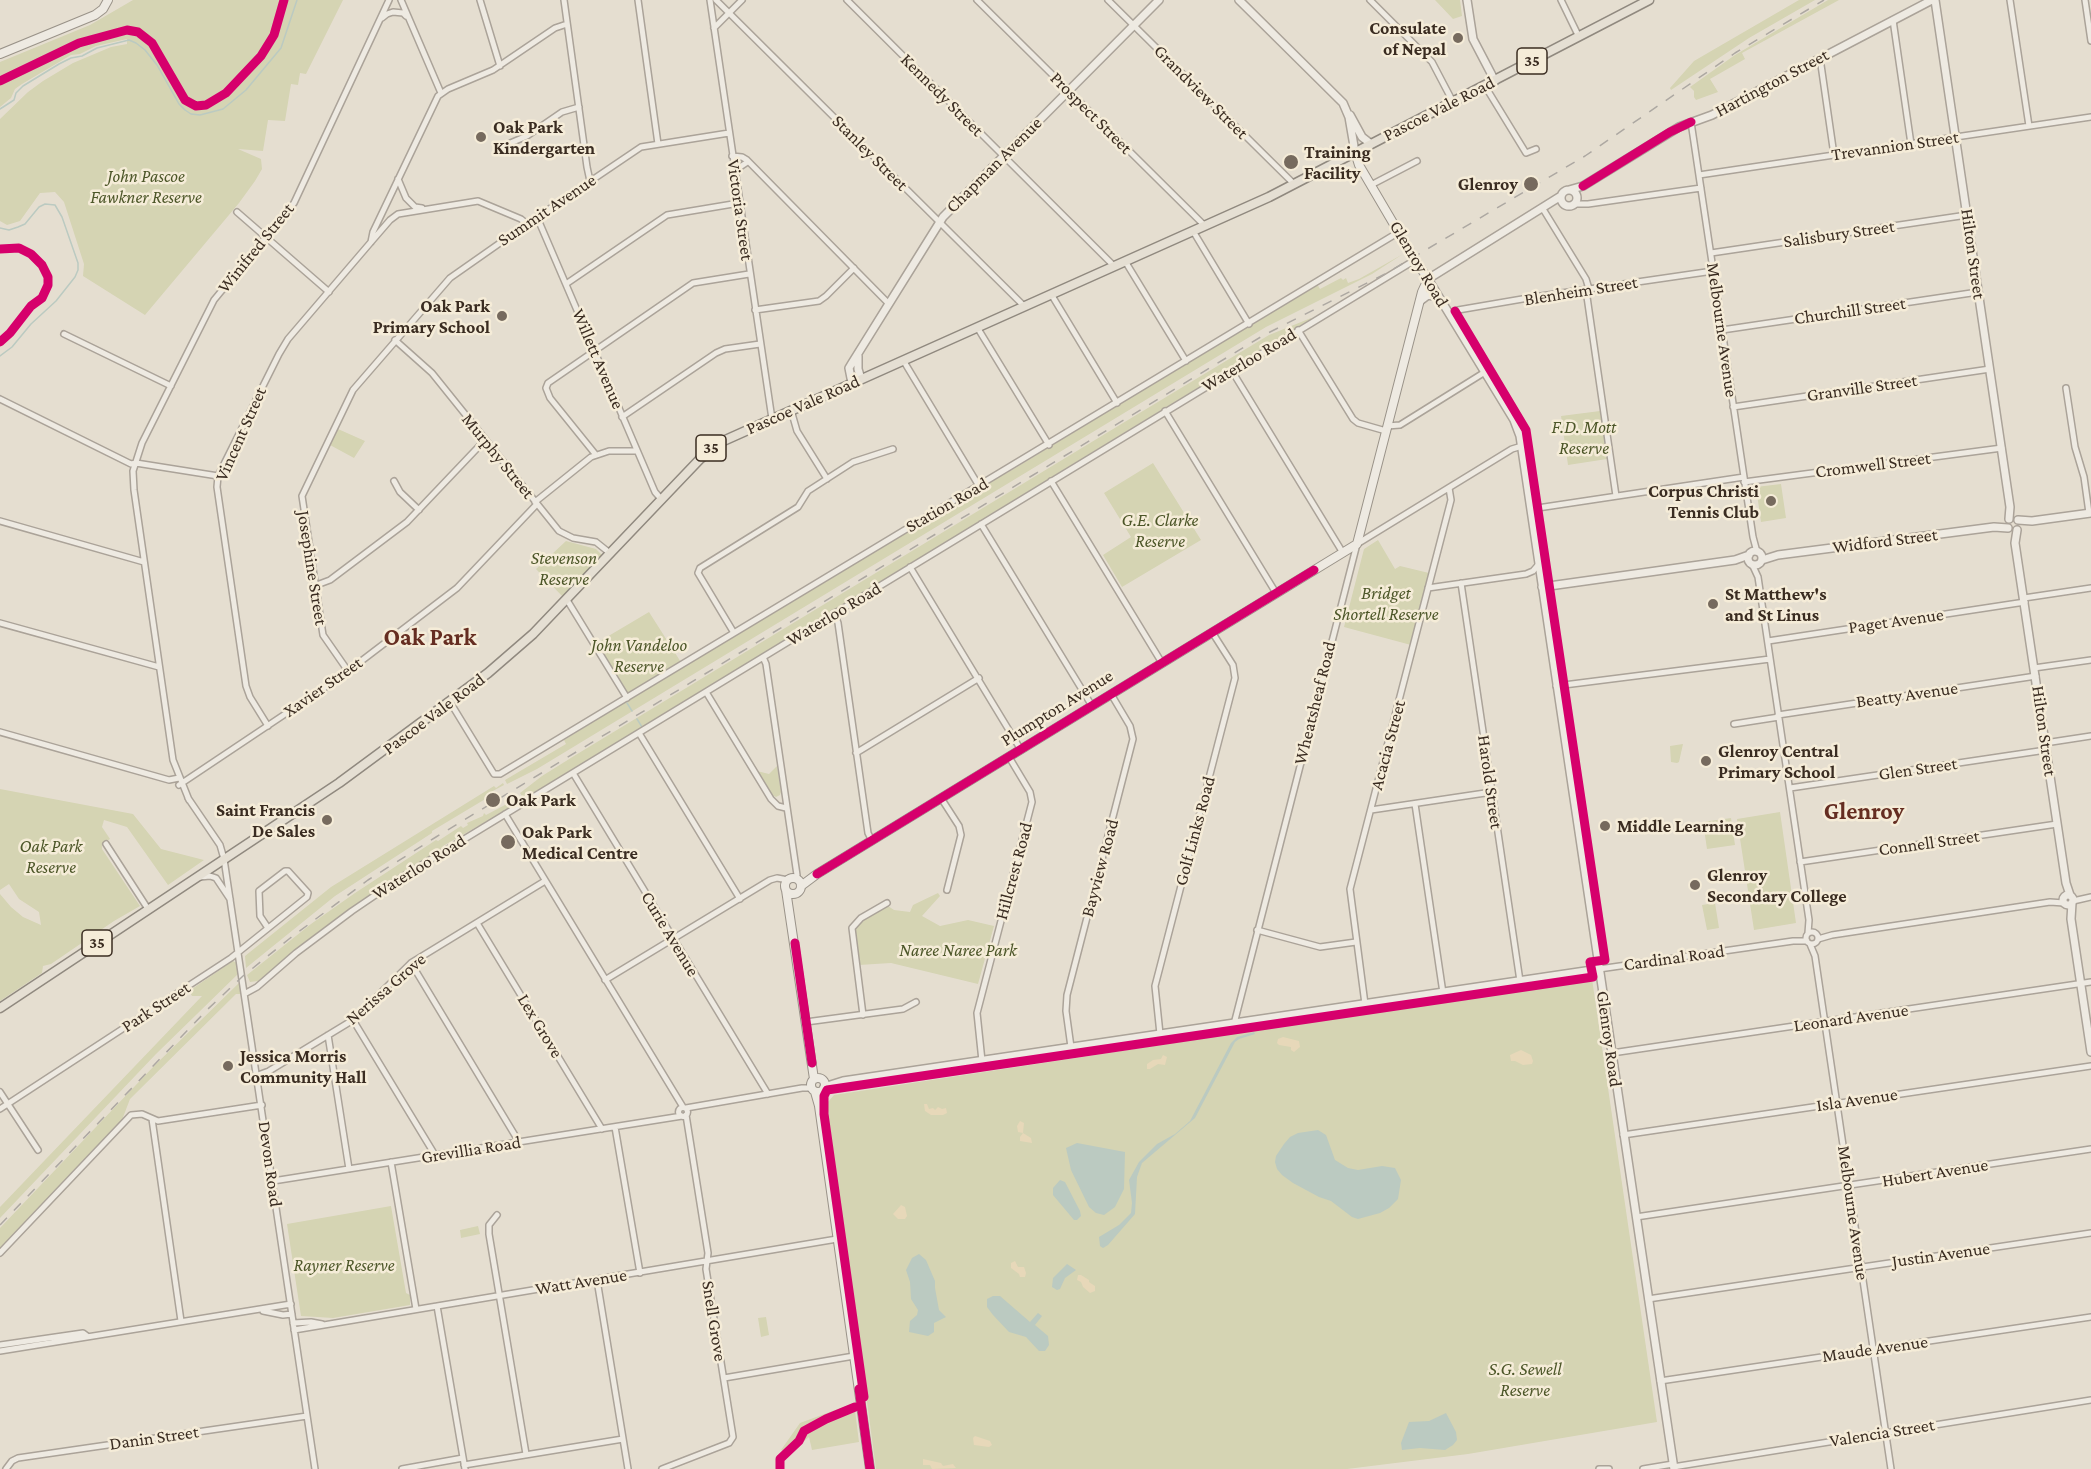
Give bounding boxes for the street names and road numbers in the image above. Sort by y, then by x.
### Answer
street label: Grandview Street [1149,40,1253,144]
street label: Hartington Street [1711,44,1833,122]
road number: 35 [1517,48,1547,74]
street label: Kennedy Street [896,49,988,141]
street label: Prospect Street [1045,67,1137,159]
street label: Pascoe Vale Road [1380,72,1498,146]
street label: Stanley Street [827,110,913,196]
street label: Chapman Avenue [941,112,1047,218]
street label: Trevannion Street [1830,126,1960,166]
street label: Victoria Street [722,158,758,262]
street label: Summit Avenue [494,169,600,251]
street label: Winifred Street [213,199,299,297]
street label: Hilton Street [1956,207,1990,301]
street label: Salisbury Street [1782,215,1896,253]
street label: Glenroy Road [1385,217,1453,311]
street label: Melbourne Avenue [1702,261,1742,399]
street label: Blenheim Street [1523,271,1639,311]
street label: Churchill Street [1793,292,1907,330]
street label: Willett Avenue [567,306,629,412]
street label: Waterloo Road [1198,323,1300,397]
street label: Pascoe Vale Road [743,370,863,440]
street label: Granville Street [1805,370,1919,406]
street label: Vincent Street [211,384,271,484]
street label: Murphy Street [457,409,539,503]
road number: 35 [696,435,726,461]
street label: Cromwell Street [1814,447,1932,483]
street label: Station Road [902,473,992,537]
street label: Josephine Street [292,509,332,627]
street label: Widford Street [1831,524,1939,558]
street label: Waterloo Road [783,577,885,651]
street label: Paget Avenue [1847,604,1945,638]
street label: Wheatsheaf Road [1289,639,1341,767]
street label: Xavier Street [279,652,367,722]
street label: Plumpton Avenue [997,665,1117,751]
street label: Pascoe Vale Road [379,669,489,759]
street label: Beatty Avenue [1855,677,1959,713]
street label: Hilton Street [2027,684,2061,778]
street label: Acacia Street [1366,698,1410,792]
street label: Harold Street [1473,734,1507,830]
street label: Glen Street [1877,753,1959,785]
street label: Golf Links Road [1170,774,1220,888]
street label: Bayview Road [1077,817,1123,919]
street label: Hillcrest Road [991,820,1037,922]
street label: Connell Street [1877,825,1981,861]
street label: Waterloo Road [368,830,470,904]
street label: Curie Avenue [636,888,704,980]
road number: 35 [82,930,112,956]
street label: Cardinal Road [1622,940,1726,976]
street label: Nerissa Grove [342,948,430,1030]
street label: Park Street [118,977,194,1037]
street label: Lex Grove [512,990,568,1062]
street label: Glenroy Road [1592,990,1626,1088]
street label: Leonard Avenue [1792,999,1910,1037]
street label: Isla Avenue [1815,1084,1899,1116]
street label: Devon Road [253,1120,287,1208]
street label: Grevillia Road [420,1131,522,1169]
street label: Melbourne Avenue [1833,1144,1873,1282]
street label: Hubert Avenue [1880,1154,1990,1192]
street label: Justin Avenue [1891,1237,1991,1273]
street label: Watt Avenue [534,1264,628,1300]
street label: Snell Grove [697,1279,731,1363]
street label: Maude Avenue [1821,1331,1929,1367]
street label: Valencia Street [1828,1414,1936,1452]
street label: Danin Street [108,1421,200,1455]

